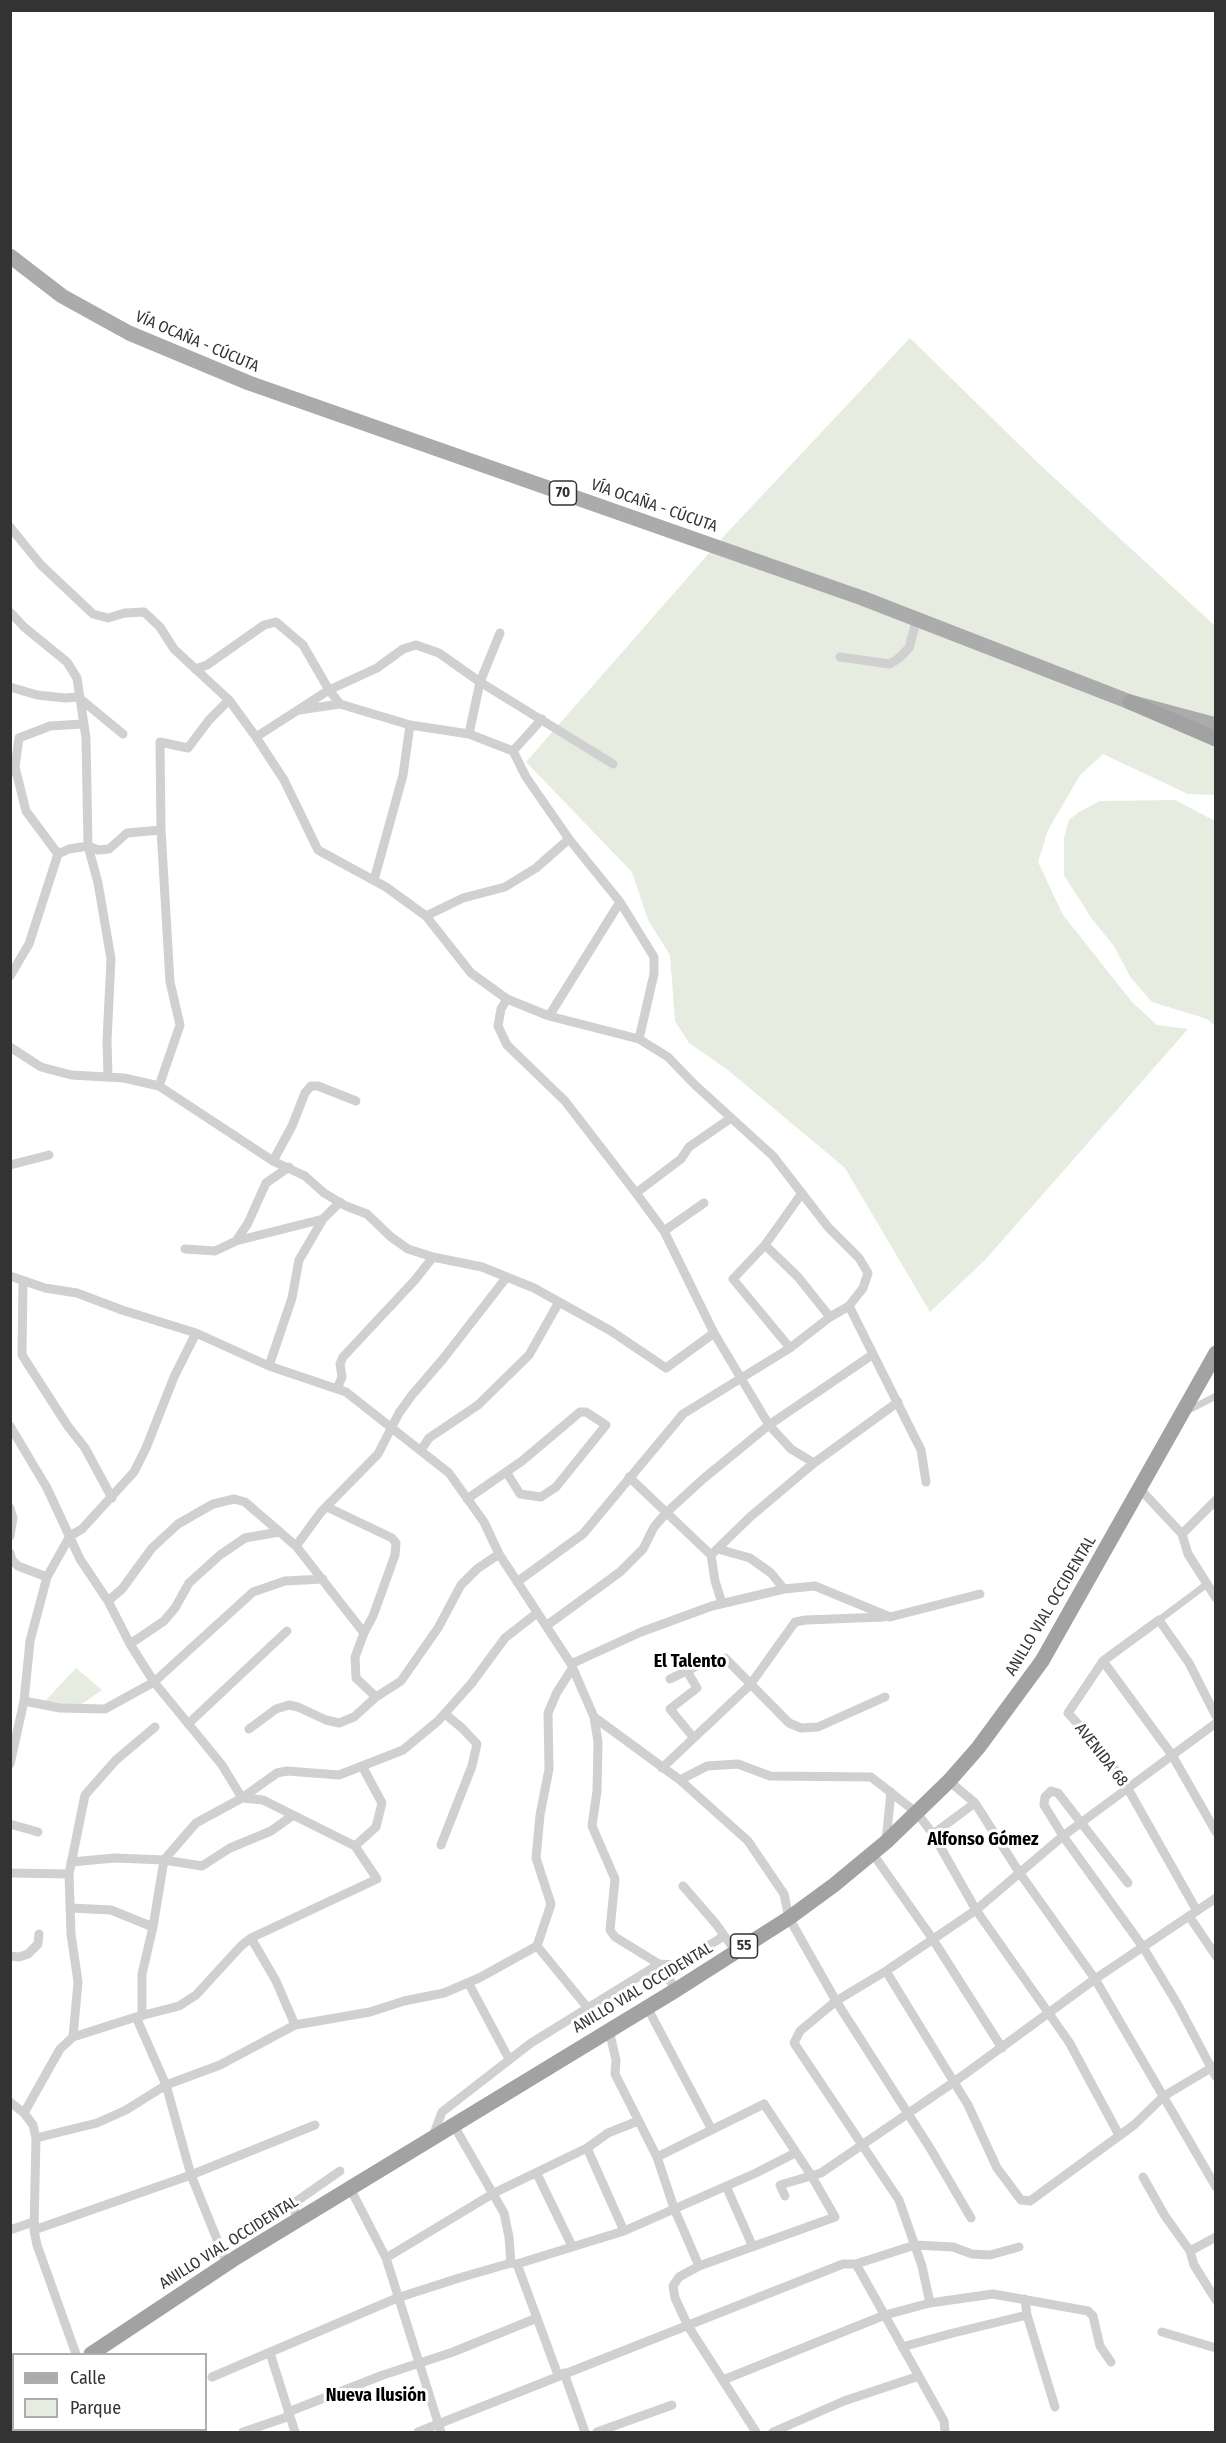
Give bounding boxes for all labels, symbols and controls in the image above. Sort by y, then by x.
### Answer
street label: VÍA OCAÑA - CÚCUTA [132,307,262,377]
street label: VÍA OCAÑA - CÚCUTA [588,475,720,537]
road number: 70 [550,481,576,505]
street label: ANILLO VIAL OCCIDENTAL [1002,1532,1100,1680]
district label: El Talento [654,1651,726,1673]
street label: AVENIDA 68 [1070,1720,1132,1790]
district label: Alfonso Gómez [927,1829,1039,1851]
road number: 55 [730,1934,758,1958]
street label: ANILLO VIAL OCCIDENTAL [569,1939,717,2037]
street label: ANILLO VIAL OCCIDENTAL [156,2192,302,2294]
legend [12,2353,207,2431]
text: Calle [70,2367,106,2389]
district label: Nueva Ilusión [326,2385,426,2407]
text: Parque [70,2397,121,2419]

